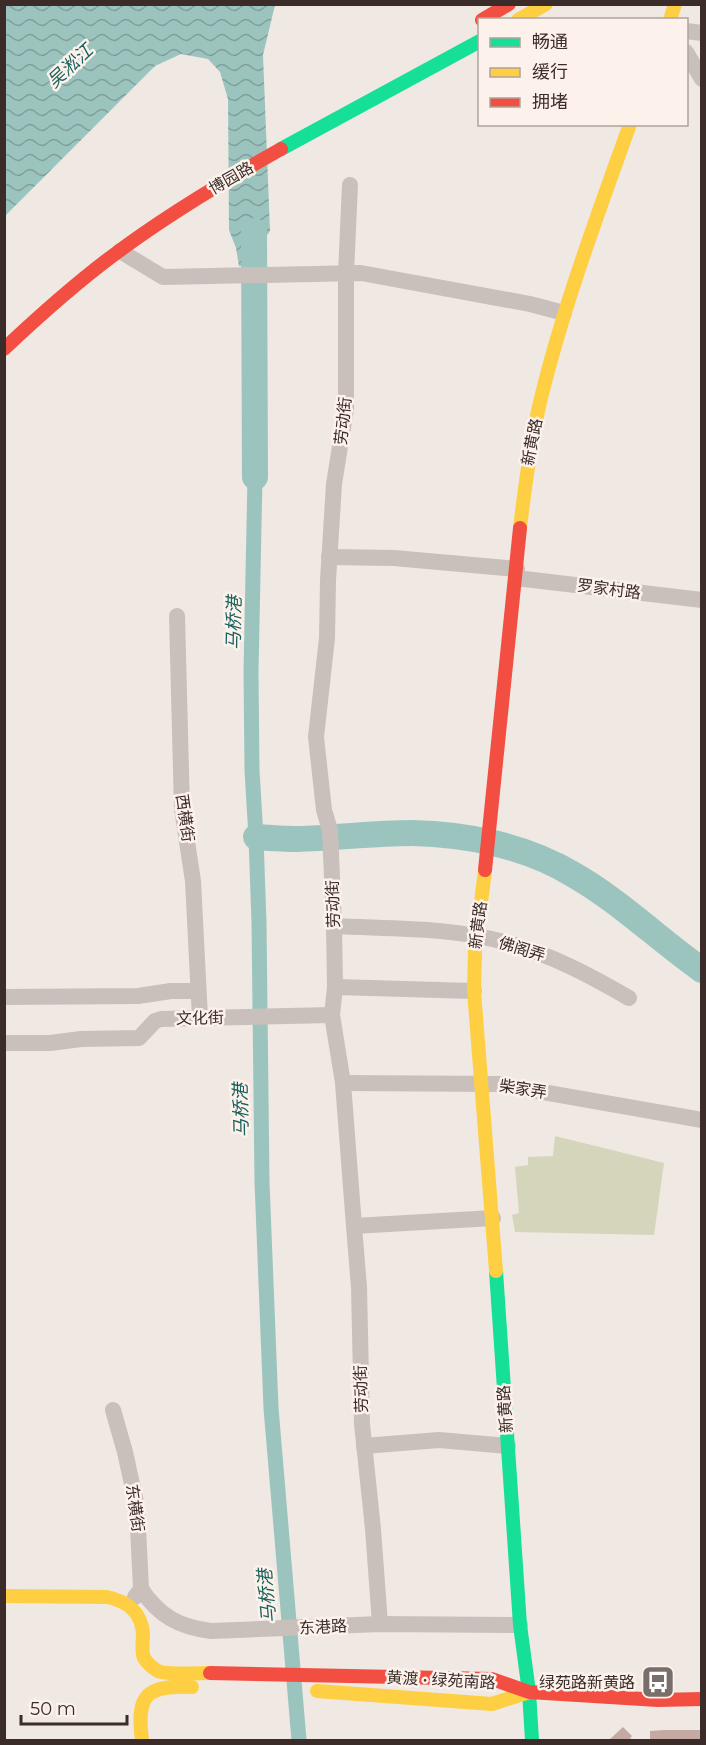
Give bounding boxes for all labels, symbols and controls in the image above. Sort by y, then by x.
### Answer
legend [478,18,688,126]
text: 畅通 [532,31,568,53]
water label: 吴淞江 [43,38,99,92]
text: 缓行 [532,61,568,83]
text: 拥堵 [532,91,568,113]
street label: 博园路 [205,158,257,198]
street label: 劳动街 [331,396,355,446]
street label: 新黄路 [518,417,546,467]
street label: 罗家村路 [576,576,642,602]
water label: 马桥港 [223,593,246,650]
street label: 西横街 [172,793,198,843]
street label: 劳动街 [323,880,343,928]
street label: 新黄路 [466,900,490,950]
street label: 佛阁弄 [496,933,548,965]
street label: 文化街 [176,1008,224,1028]
street label: 柴家弄 [498,1076,548,1102]
water label: 马桥港 [229,1080,252,1137]
street label: 劳动街 [351,1365,371,1413]
street label: 新黄路 [494,1384,516,1434]
street label: 东横街 [122,1483,148,1533]
water label: 马桥港 [253,1565,280,1624]
street label: 东港路 [299,1616,347,1638]
bus stop icon: 绿苑路新黄路 [640,1664,676,1700]
street label: 黄渡 • 绿苑南路 [386,1668,496,1692]
place label: 绿苑路新黄路 [539,1673,635,1692]
scale bar [21,1688,128,1726]
text: 50 m [30,1698,76,1720]

